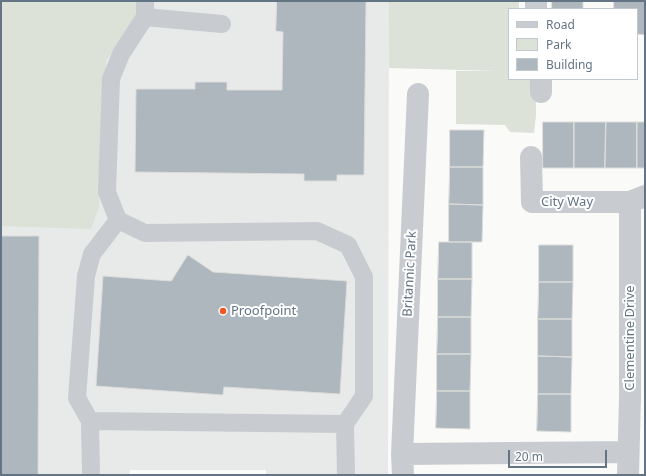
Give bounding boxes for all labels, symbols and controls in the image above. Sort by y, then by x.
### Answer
legend [508,8,638,80]
text: Road [546,16,575,33]
text: Park [546,36,571,53]
text: Building [546,56,593,73]
street label: City Way [541,194,593,210]
street label: Britannic Park [400,231,420,317]
street label: Clementine Drive [622,285,638,391]
place label: Proofpoint [231,303,296,319]
marker: Proofpoint [218,306,228,316]
scale bar [510,442,609,468]
text: 20 m [515,448,543,465]

